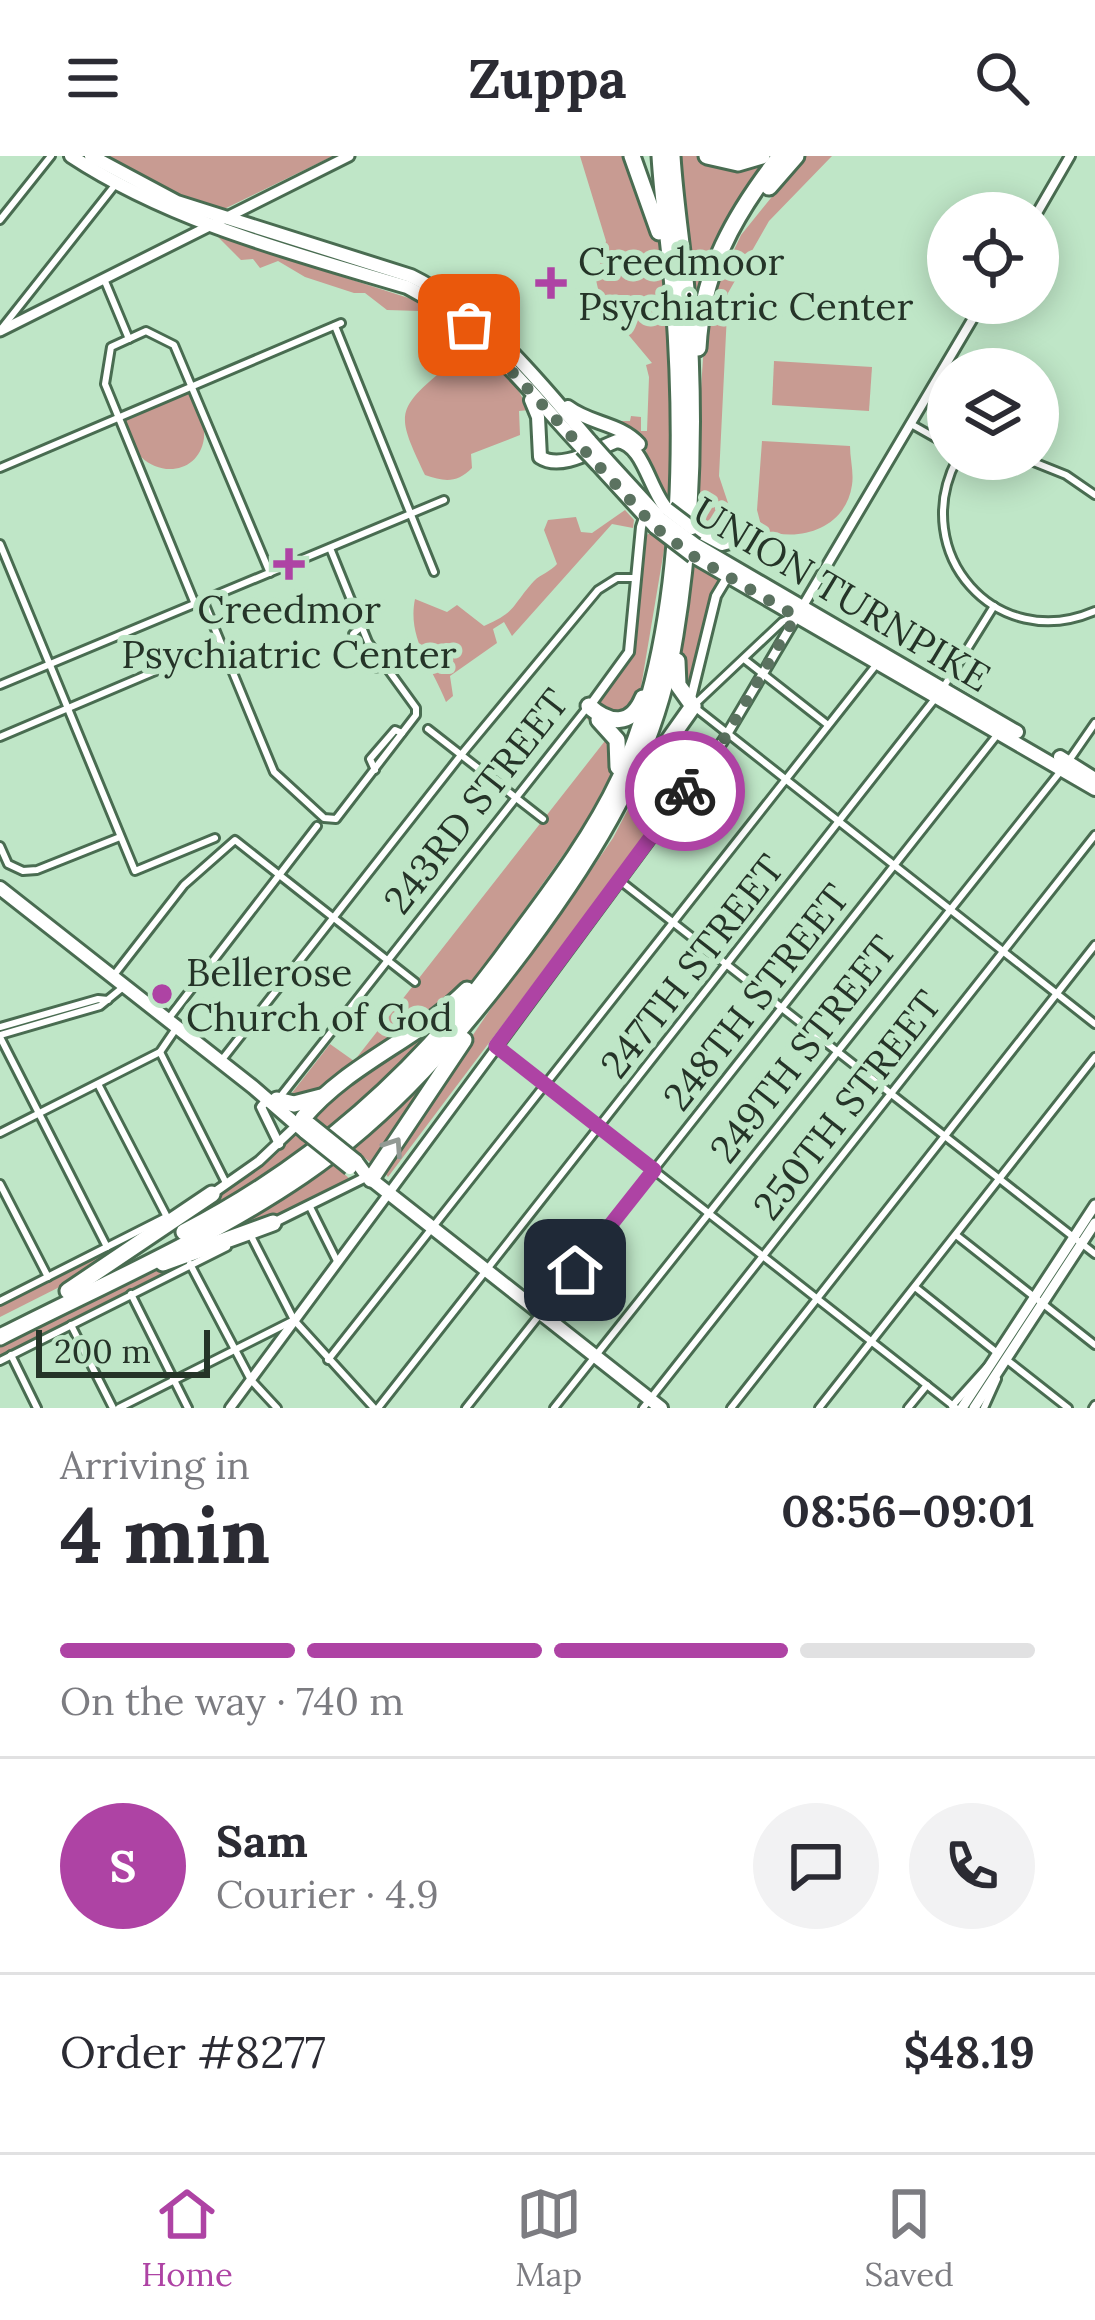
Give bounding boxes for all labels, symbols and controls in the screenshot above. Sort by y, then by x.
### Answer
text: Zuppa [468,44,627,113]
icon: menu [60,45,126,111]
icon: search [969,45,1035,111]
map controls [927,192,1059,480]
button: locate [927,192,1059,324]
place label: Creedmoor Psychiatric Center [578,236,913,331]
marker: Creedmoor Psychiatric Center [535,267,567,299]
pin [418,274,520,376]
icon: bag [436,292,502,358]
button: layers [927,348,1059,480]
street label: UNION TURNPIKE [684,485,1000,703]
marker: Creedmor Psychiatric Center [273,548,305,580]
place label: Creedmor Psychiatric Center [121,584,457,679]
street label: 243RD STREET [373,678,579,923]
courier [625,731,745,851]
icon: bike [652,758,718,824]
street label: 247TH STREET [589,844,795,1088]
street label: 248TH STREET [652,874,860,1120]
street label: 249TH STREET [699,925,907,1173]
place label: Bellerose Church of God [186,947,453,1042]
street label: 250TH STREET [742,980,952,1230]
marker: Bellerose Church of God [149,981,175,1007]
one-way arrow [379,1137,401,1159]
pin [524,1219,626,1321]
icon: home [542,1237,608,1303]
scale bar [36,1324,210,1377]
text: 200 m [54,1330,151,1372]
text: Arriving in [60,1440,250,1490]
text: 08:56–09:01 [781,1482,1035,1539]
text: 4 min [60,1485,270,1584]
text: On the way · 740 m [60,1676,404,1726]
button: chat [753,1803,879,1929]
button: phone [909,1803,1035,1929]
text: Sam [216,1812,308,1869]
text: S [110,1837,136,1894]
text: Courier · 4.9 [216,1869,439,1919]
text: Order #8277 [60,2023,326,2080]
text: $48.19 [904,2023,1035,2080]
tab: Home [141,2181,233,2295]
tab: Map [515,2181,582,2295]
tab: Saved [865,2181,954,2295]

